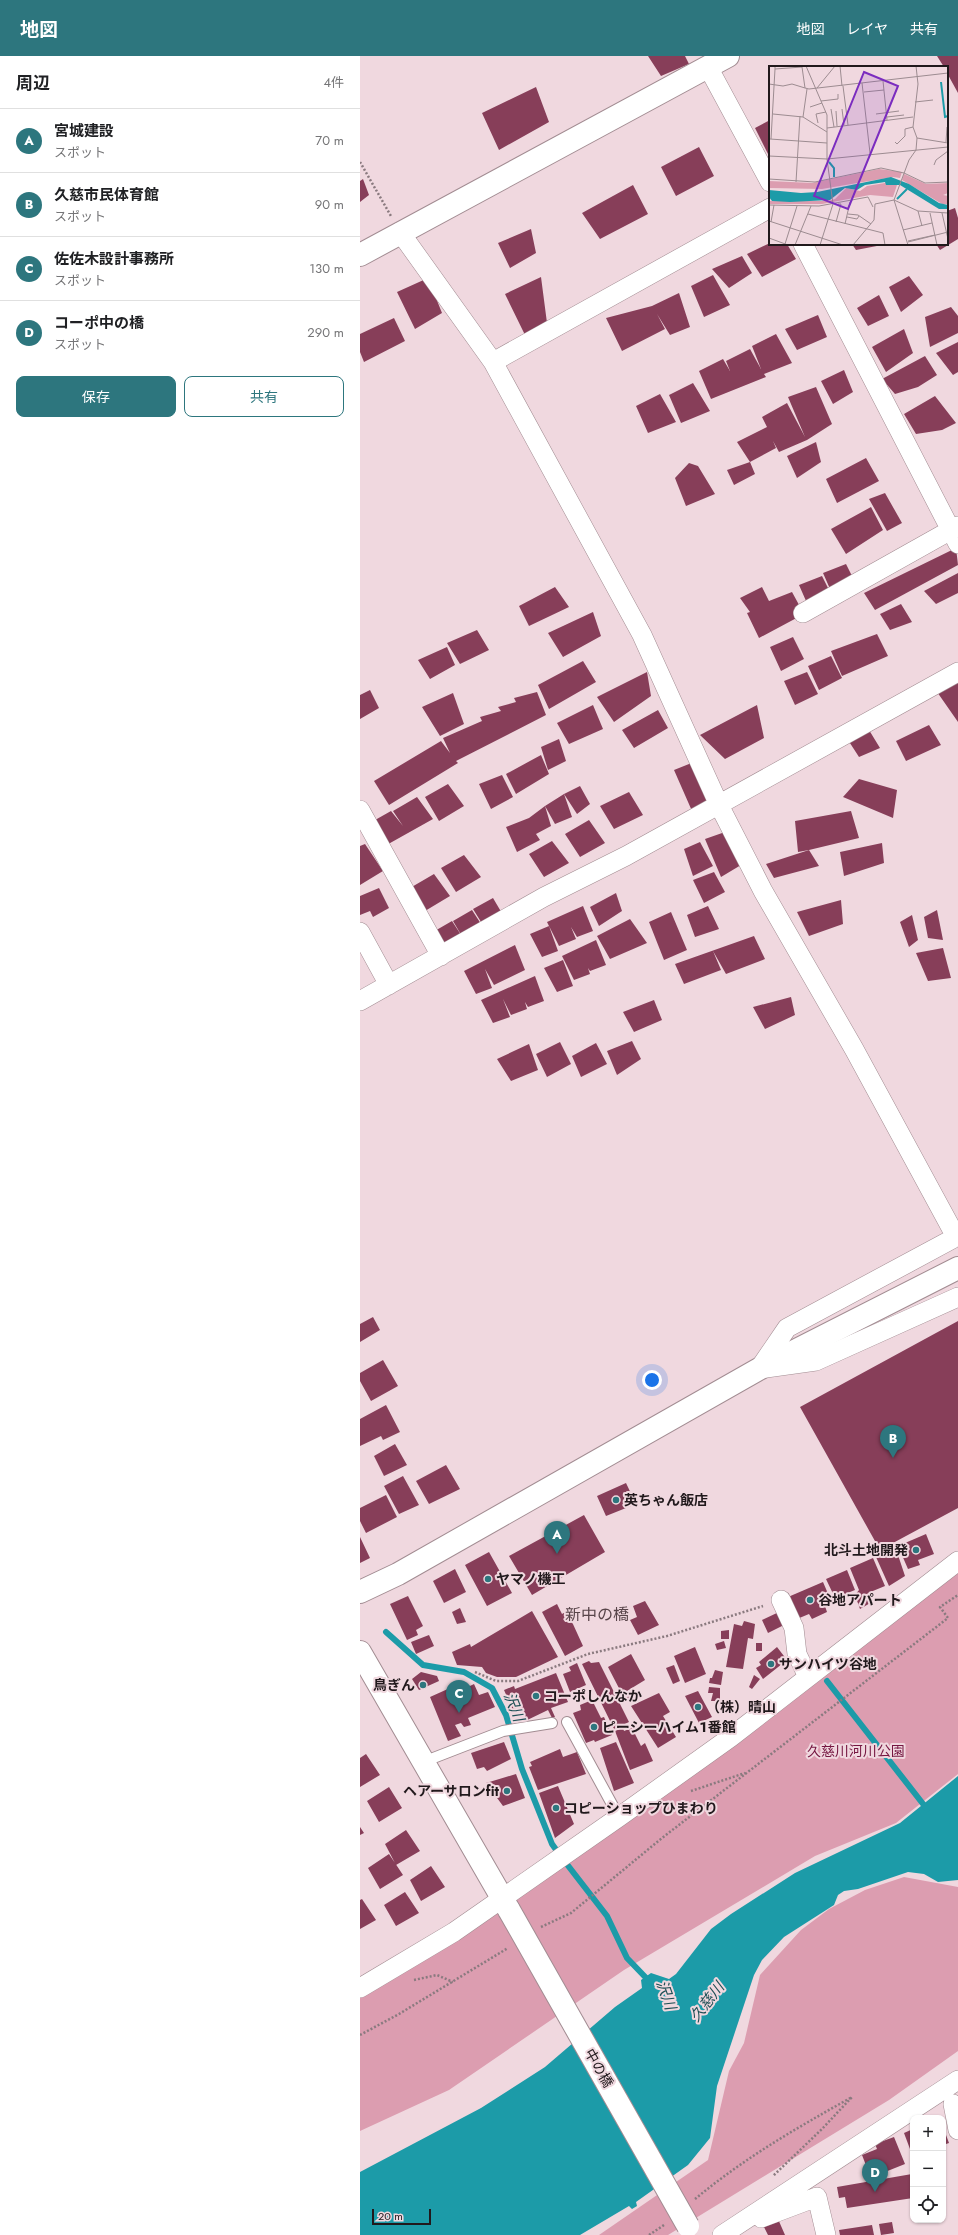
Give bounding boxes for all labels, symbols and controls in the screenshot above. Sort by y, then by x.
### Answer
text: 地図 [20,16,58,43]
text: 地図 [796,19,824,39]
text: レイヤ [846,19,888,39]
text: 共有 [910,19,938,39]
inset map [769,66,948,245]
text: 周辺 [16,71,50,95]
text: 4件 [323,73,344,92]
text: 宮城建設 [54,120,114,142]
text: A [24,131,34,150]
text: 70 m [315,131,344,150]
text: スポット [54,143,106,162]
text: 久慈市民体育館 [54,184,159,206]
text: B [25,195,33,214]
text: 90 m [315,195,344,214]
text: スポット [54,207,106,226]
text: 佐佐木設計事務所 [54,248,174,270]
text: C [24,259,34,278]
text: 130 m [309,259,344,278]
text: スポット [54,271,106,290]
text: コーポ中の橋 [54,312,144,334]
text: D [24,323,34,342]
text: 290 m [307,323,344,342]
text: スポット [54,335,106,354]
button: 保存 [16,376,176,417]
button: 共有 [184,376,344,417]
your location [642,1370,662,1390]
pin: B [880,1425,906,1458]
place label: 英ちゃん飯店 [624,1490,708,1510]
marker: 英ちゃん飯店 [611,1495,621,1505]
pin: A [544,1521,570,1554]
place label: 北斗土地開発 [824,1540,908,1560]
marker: 北斗土地開発 [911,1545,921,1555]
place label: ヤマノ機工 [496,1569,566,1589]
marker: ヤマノ機工 [483,1574,493,1584]
place label: 谷地アパート [818,1590,902,1610]
marker: 谷地アパート [805,1595,815,1605]
district label: 新中の橋 [565,1603,629,1626]
place label: サンハイツ谷地 [779,1654,877,1674]
marker: サンハイツ谷地 [766,1659,776,1669]
place label: 鳥ぎん [373,1675,415,1695]
marker: 鳥ぎん [418,1680,428,1690]
pin: C [446,1680,472,1713]
place label: コーポしんなか [544,1686,642,1706]
water label: 沢川 [498,1689,531,1727]
marker: コーポしんなか [531,1691,541,1701]
place label: （株）晴山 [706,1697,776,1717]
marker: （株）晴山 [693,1702,703,1712]
place label: ピーシーハイム１番館 [602,1717,736,1737]
marker: ピーシーハイム１番館 [589,1722,599,1732]
park label: 久慈川河川公園 [807,1741,905,1761]
place label: ヘアーサロンfit [403,1781,500,1801]
marker: ヘアーサロンfit [502,1786,512,1796]
place label: コピーショップひまわり [564,1798,718,1818]
marker: コピーショップひまわり [551,1803,561,1813]
water label: 久慈川 [684,1976,731,2027]
water label: 沢川 [651,1977,682,2015]
street label: 中の橋 [580,2045,618,2091]
map controls [910,2115,946,2223]
button: + [910,2115,946,2151]
button: − [910,2151,946,2187]
pin: D [862,2159,888,2192]
button: locate [910,2187,946,2223]
scale bar [372,2207,431,2226]
text: 20 m [378,2208,403,2224]

